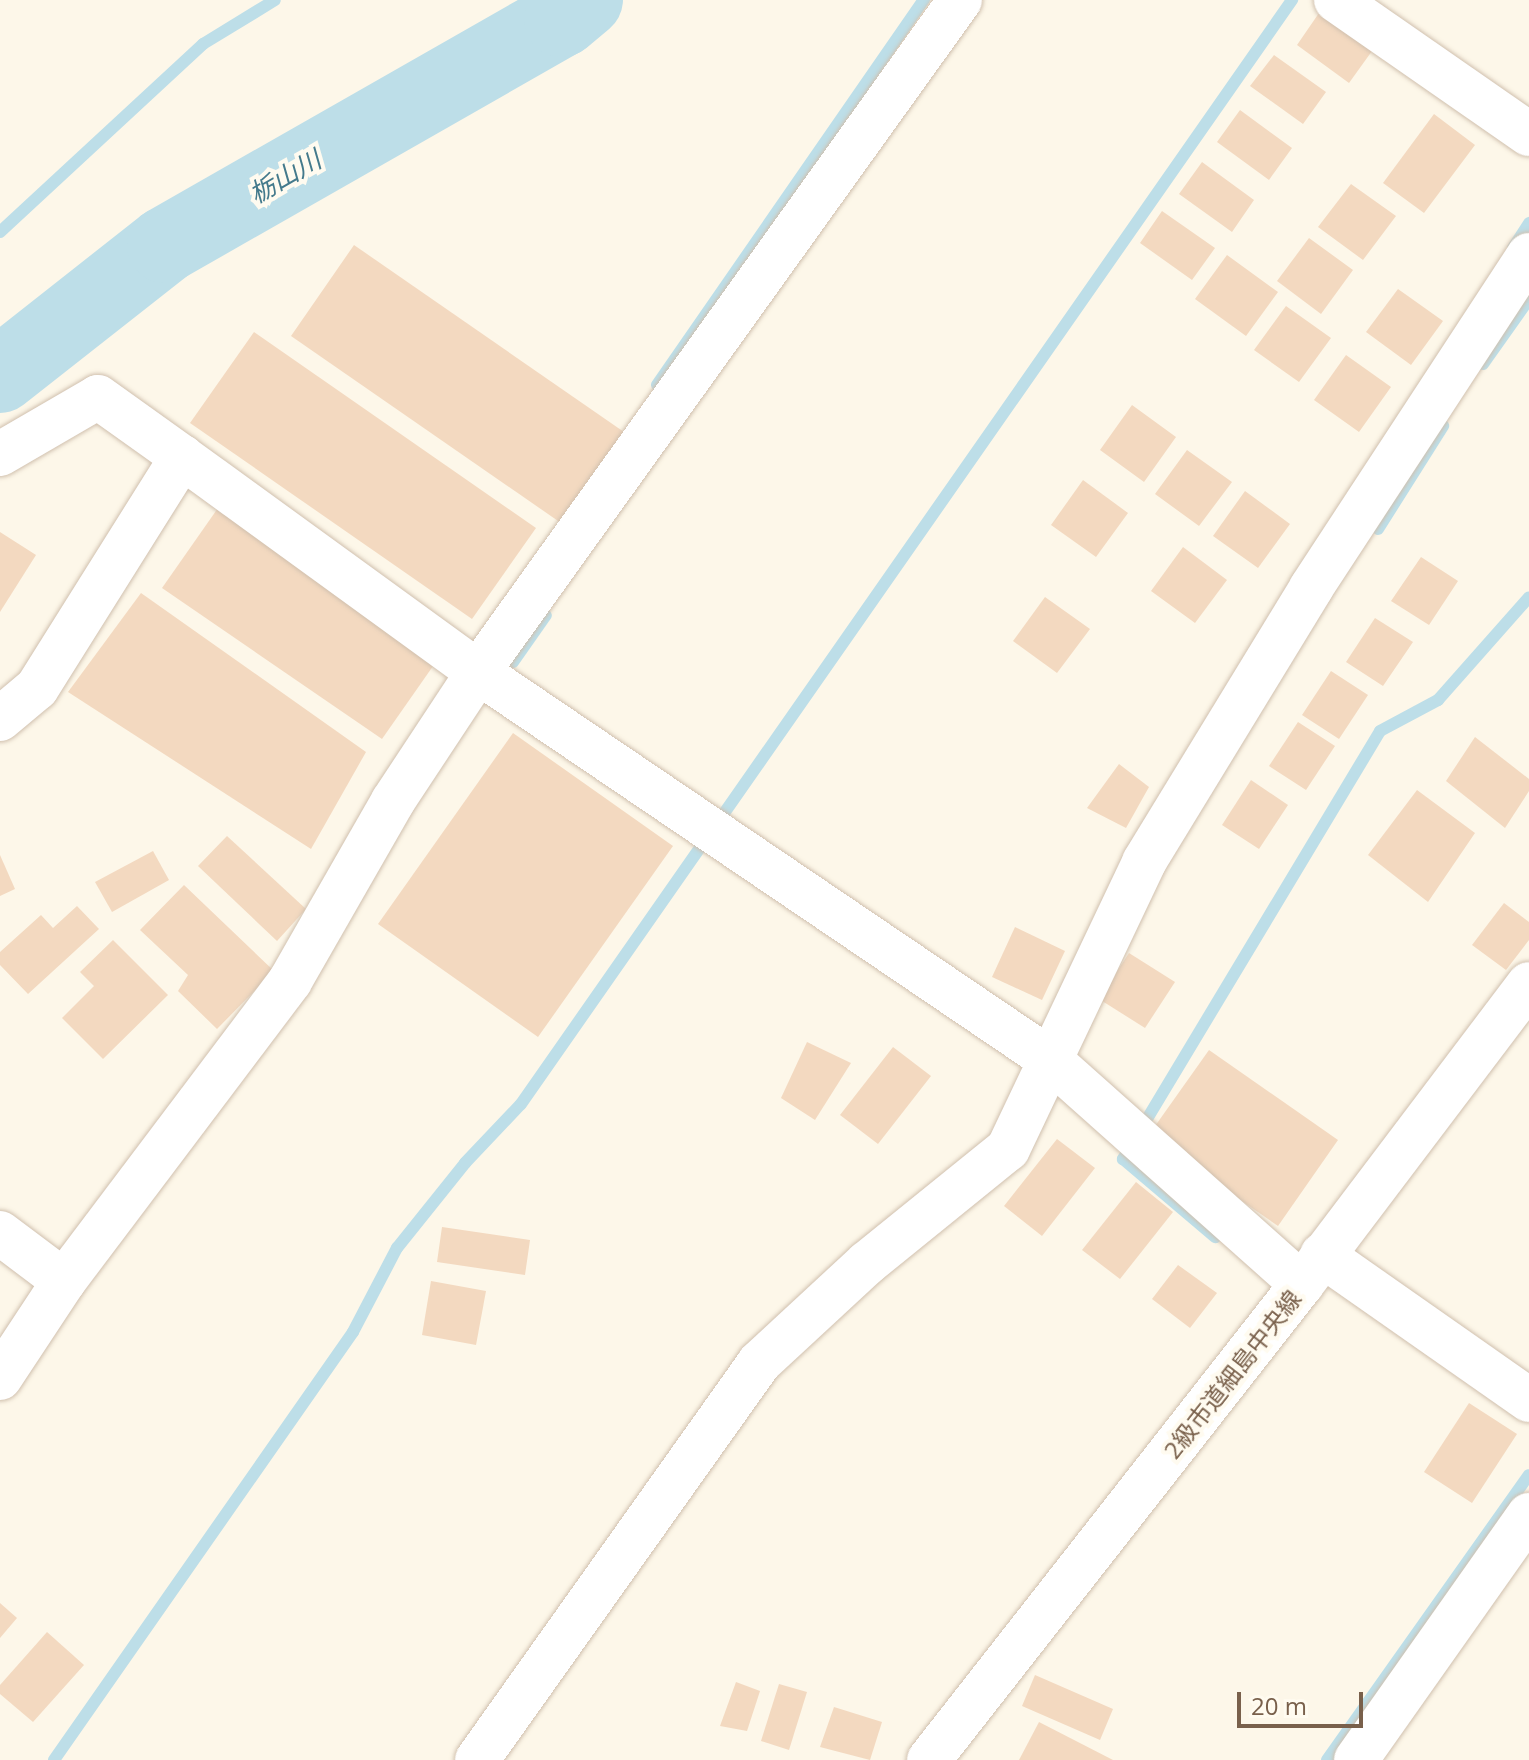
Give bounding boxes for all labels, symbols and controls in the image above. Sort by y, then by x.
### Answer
water label: 栃山川 [243,144,327,210]
street label: 2級市道細島中央線 [1157,1284,1307,1464]
scale bar [1241,1676,1367,1726]
text: 20 m [1251,1689,1307,1722]

